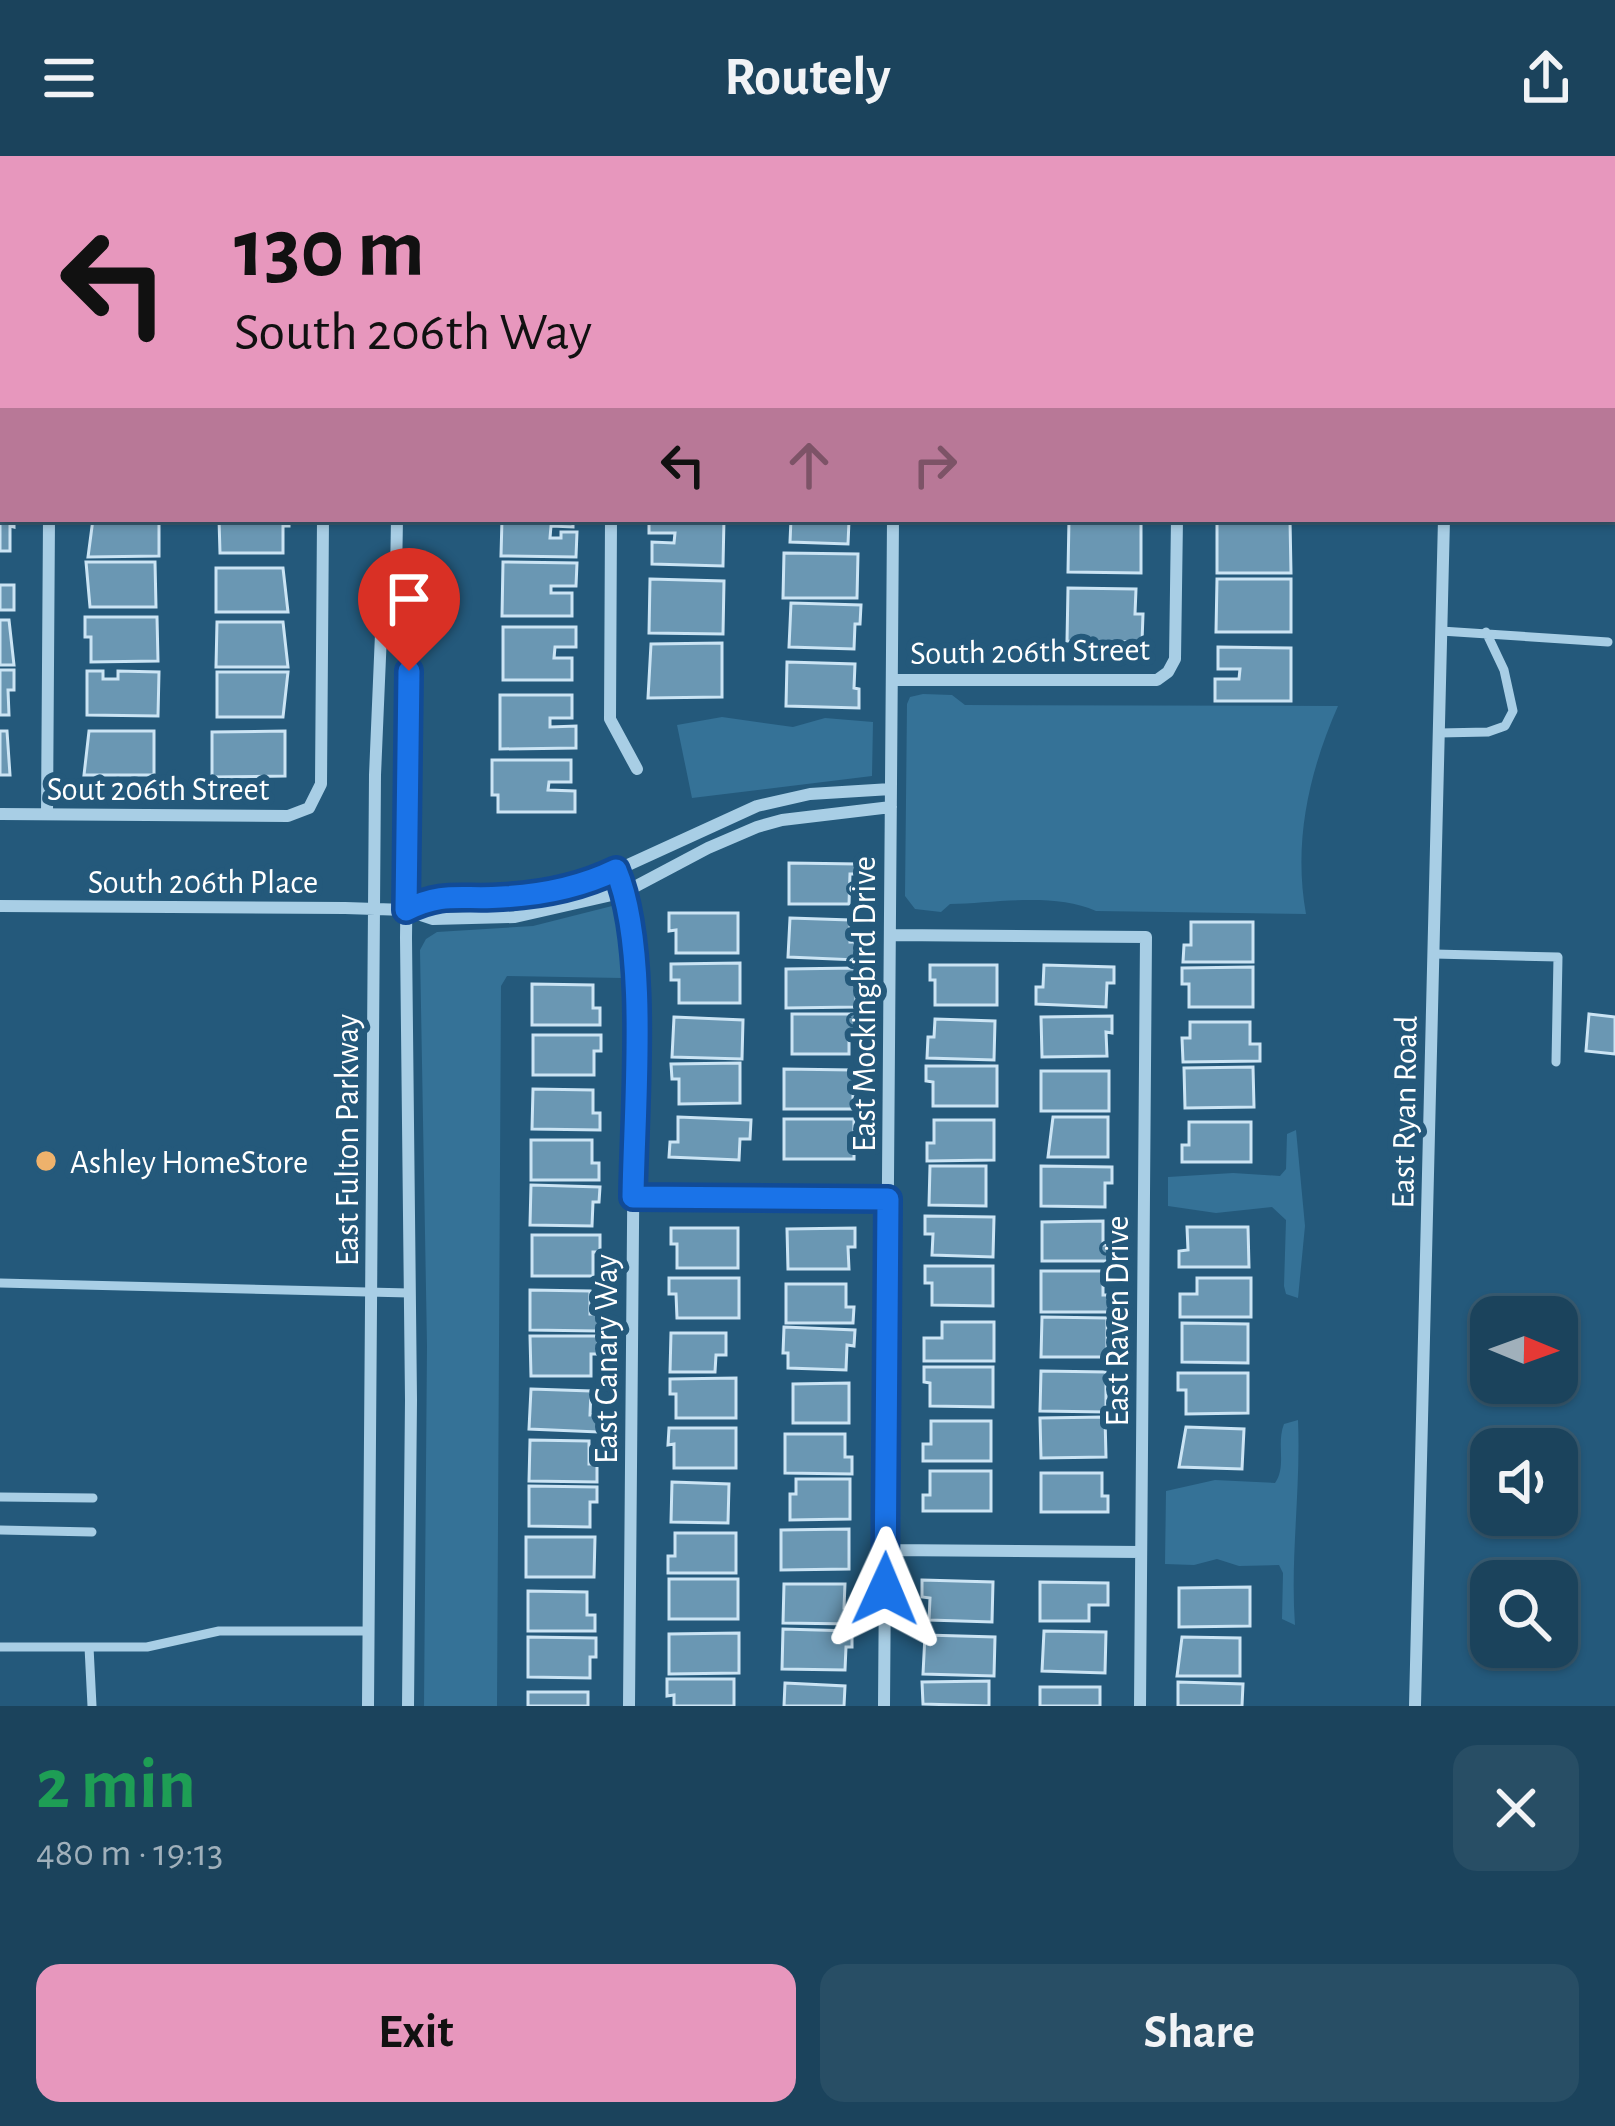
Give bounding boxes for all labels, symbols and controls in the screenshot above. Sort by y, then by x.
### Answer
icon: menu [36,45,102,111]
icon: share [1513,45,1579,111]
text: Routely [724,51,891,105]
icon: left [36,204,192,360]
text: 130 m [234,208,425,292]
text: South 206th Way [234,306,592,360]
icon: left [650,432,716,498]
icon: ahead [776,432,842,498]
icon: right [902,432,968,498]
pin [358,548,460,671]
icon: arrive [376,566,442,632]
street label: South 206th Street [910,634,1151,671]
street label: Sout 206th Street [47,774,270,807]
street label: East Mockingbird Drive [849,856,882,1152]
street label: South 206th Place [88,867,318,900]
street label: East Fulton Parkway [332,1014,365,1266]
street label: East Ryan Road [1387,1015,1424,1209]
place label: Ashley HomeStore [70,1147,308,1180]
marker: Ashley HomeStore [33,1148,59,1174]
street label: East Raven Drive [1102,1216,1135,1426]
street label: East Canary Way [591,1254,624,1464]
north arrow [1470,1296,1578,1404]
map controls [1470,1296,1578,1668]
button: sound [1470,1428,1578,1536]
position arrow [822,1526,948,1652]
button: search [1470,1560,1578,1668]
button: close [1453,1745,1579,1871]
text: 2 min [36,1749,196,1821]
text: 480 m · 19:13 [36,1834,223,1873]
button: Exit [36,1964,796,2102]
button: Share [820,1964,1579,2102]

